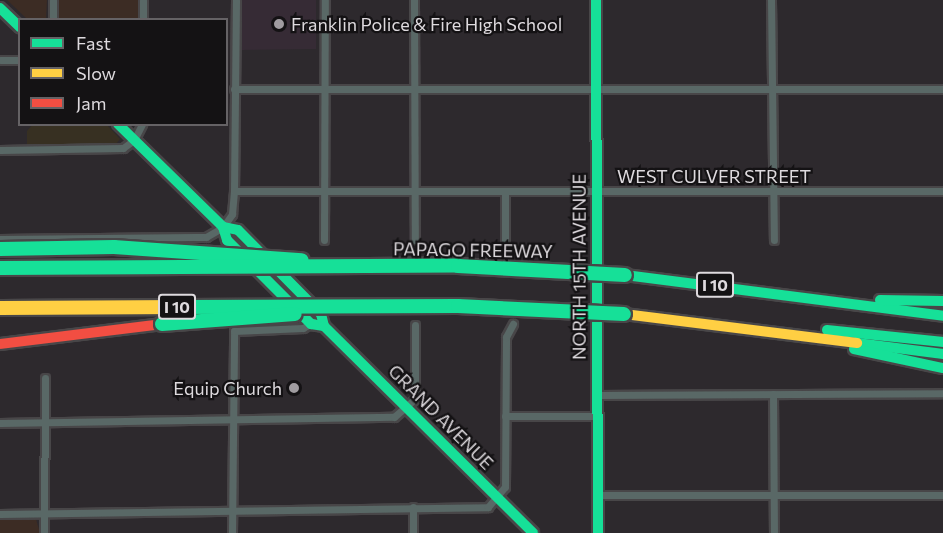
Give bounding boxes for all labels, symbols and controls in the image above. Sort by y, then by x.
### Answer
place label: Franklin Police & Fire High School [291,13,562,35]
marker: Franklin Police & Fire High School [272,17,286,31]
legend [18,18,228,126]
text: Fast [76,32,111,54]
text: Slow [76,62,116,84]
text: Jam [76,92,106,114]
street label: WEST CULVER STREET [617,165,811,187]
street label: NORTH 15TH AVENUE [568,174,590,360]
street label: PAPAGO FREEWAY [393,238,553,262]
road number: I 10 [696,272,734,298]
road number: I 10 [158,294,196,320]
street label: GRAND AVENUE [384,360,498,474]
place label: Equip Church [173,377,282,399]
marker: Equip Church [287,381,301,395]

